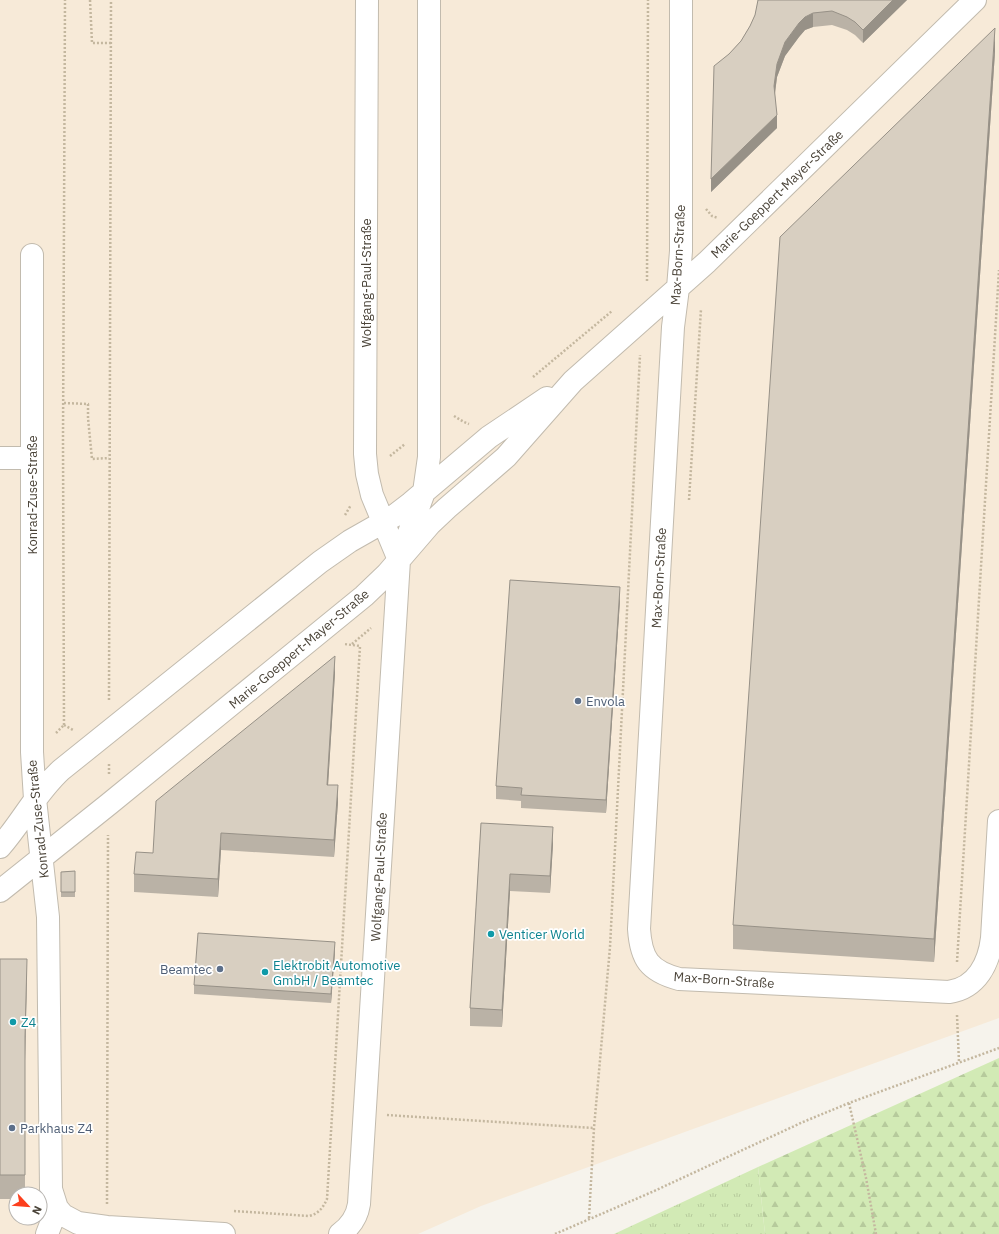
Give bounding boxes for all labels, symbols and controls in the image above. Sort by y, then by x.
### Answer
street label: Marie-Goeppert-Mayer-Straße [707,126,847,262]
street label: Max-Born-Straße [667,204,689,306]
street label: Wolfgang-Paul-Straße [358,218,375,348]
street label: Konrad-Zuse-Straße [24,435,41,555]
street label: Max-Born-Straße [648,527,670,629]
street label: Marie-Goeppert-Mayer-Straße [225,585,373,713]
place label: Envola [586,693,625,710]
marker: Envola [573,696,583,706]
street label: Konrad-Zuse-Straße [23,759,53,879]
street label: Wolfgang-Paul-Straße [367,812,391,942]
place label: Venticer World [499,926,585,943]
marker: Venticer World [486,929,496,939]
place label: Elektrobit Automotive GmbH / Beamtec [273,957,400,989]
place label: Beamtec [160,961,212,978]
marker: Beamtec [215,964,225,974]
marker: Elektrobit Automotive GmbH / Beamtec [260,967,270,977]
street label: Max-Born-Straße [673,968,775,992]
place label: Z4 [21,1014,37,1031]
marker: Z4 [8,1017,18,1027]
place label: Parkhaus Z4 [20,1120,93,1137]
marker: Parkhaus Z4 [7,1123,17,1133]
north arrow [8,1186,48,1226]
text: N [29,1204,45,1217]

